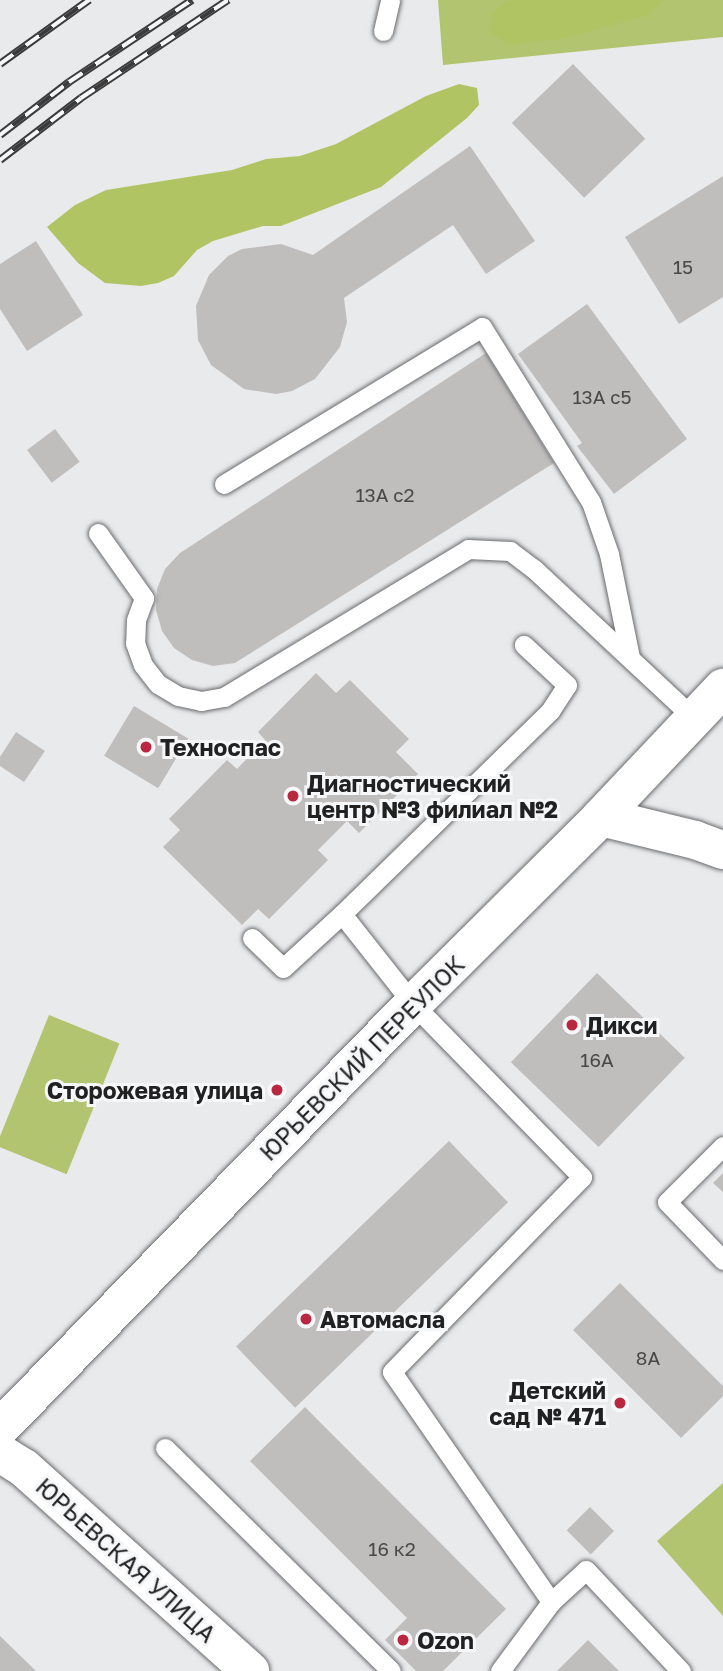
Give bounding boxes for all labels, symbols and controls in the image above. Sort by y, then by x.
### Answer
house number: 15 [673,256,693,278]
house number: 13А с5 [572,386,632,408]
house number: 13А с2 [355,484,415,506]
place label: Техноспас [160,733,281,761]
marker: Техноспас [138,739,154,755]
place label: Диагностический центр №3 филиал №2 [307,769,558,823]
marker: Диагностический центр №3 филиал №2 [285,788,301,804]
street label: ЮРЬЕВСКИЙ ПЕРЕУЛОК [254,950,470,1166]
place label: Дикси [586,1011,657,1039]
marker: Дикси [564,1017,580,1033]
house number: 16А [580,1049,614,1071]
place label: Сторожевая улица [47,1076,263,1104]
marker: Сторожевая улица [269,1082,285,1098]
place label: Автомасла [320,1305,445,1333]
marker: Автомасла [298,1311,314,1327]
house number: 8А [636,1347,660,1369]
place label: Детский сад № 471 [489,1376,606,1430]
marker: Детский сад № 471 [612,1395,628,1411]
street label: ЮРЬЕВСКАЯ УЛИЦА [31,1472,221,1648]
house number: 16 к2 [368,1538,416,1560]
place label: Ozon [417,1626,474,1654]
marker: Ozon [395,1632,411,1648]

